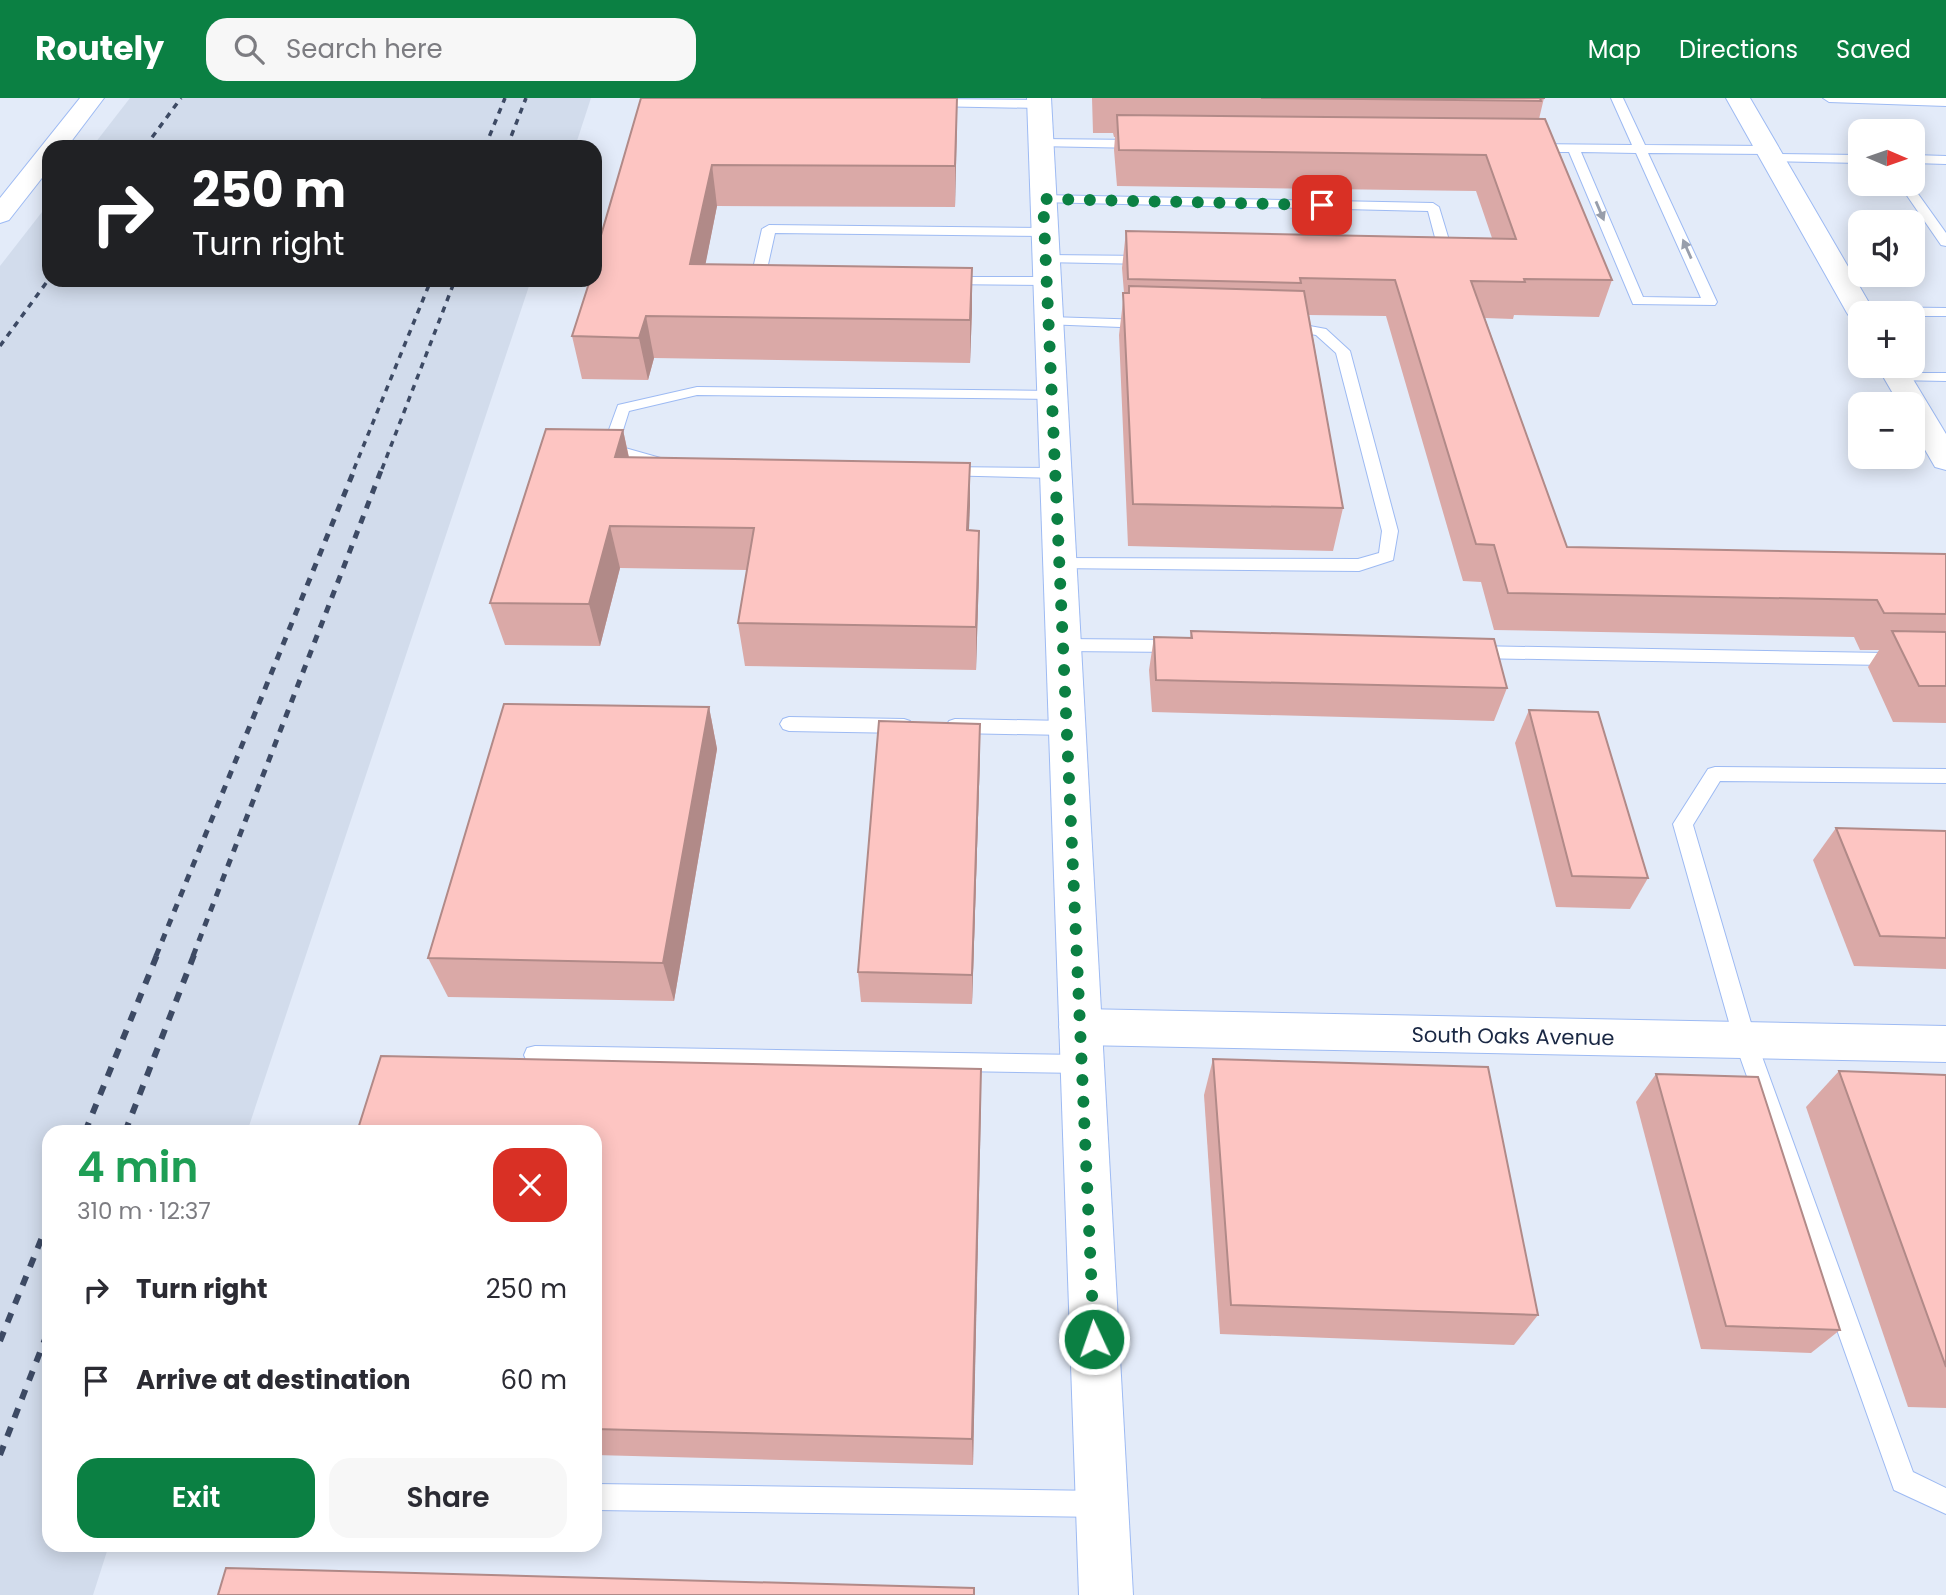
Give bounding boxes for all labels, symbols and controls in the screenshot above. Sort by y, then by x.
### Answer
search box [206,18,696,81]
text: Routely [35,25,164,72]
icon: search [230,30,268,68]
text: Search here [286,31,443,67]
text: Map [1588,33,1641,66]
text: Directions [1679,33,1798,66]
text: Saved [1836,33,1911,66]
north arrow [1848,119,1925,196]
map controls [1848,119,1925,469]
text: 250 m [192,156,346,224]
icon: right [77,168,168,259]
pin [1292,175,1352,235]
icon: arrive [1303,186,1341,224]
one-way arrow [1594,201,1606,221]
button: sound [1848,210,1925,287]
text: Turn right [192,221,344,266]
one-way arrow [1681,239,1693,259]
button: + [1848,301,1925,378]
button: − [1848,392,1925,469]
street label: South Oaks Avenue [1411,1020,1615,1052]
text: 4 min [77,1138,198,1197]
button: close [493,1148,567,1222]
text: 310 m · 12:37 [77,1195,211,1227]
icon: right [77,1271,115,1309]
text: Turn right [136,1271,268,1307]
text: 250 m [486,1271,567,1307]
position arrow [1057,1302,1131,1376]
icon: arrive [77,1362,115,1400]
text: Arrive at destination [136,1362,411,1398]
text: 60 m [500,1362,567,1398]
button: Exit [77,1458,315,1538]
button: Share [329,1458,567,1538]

